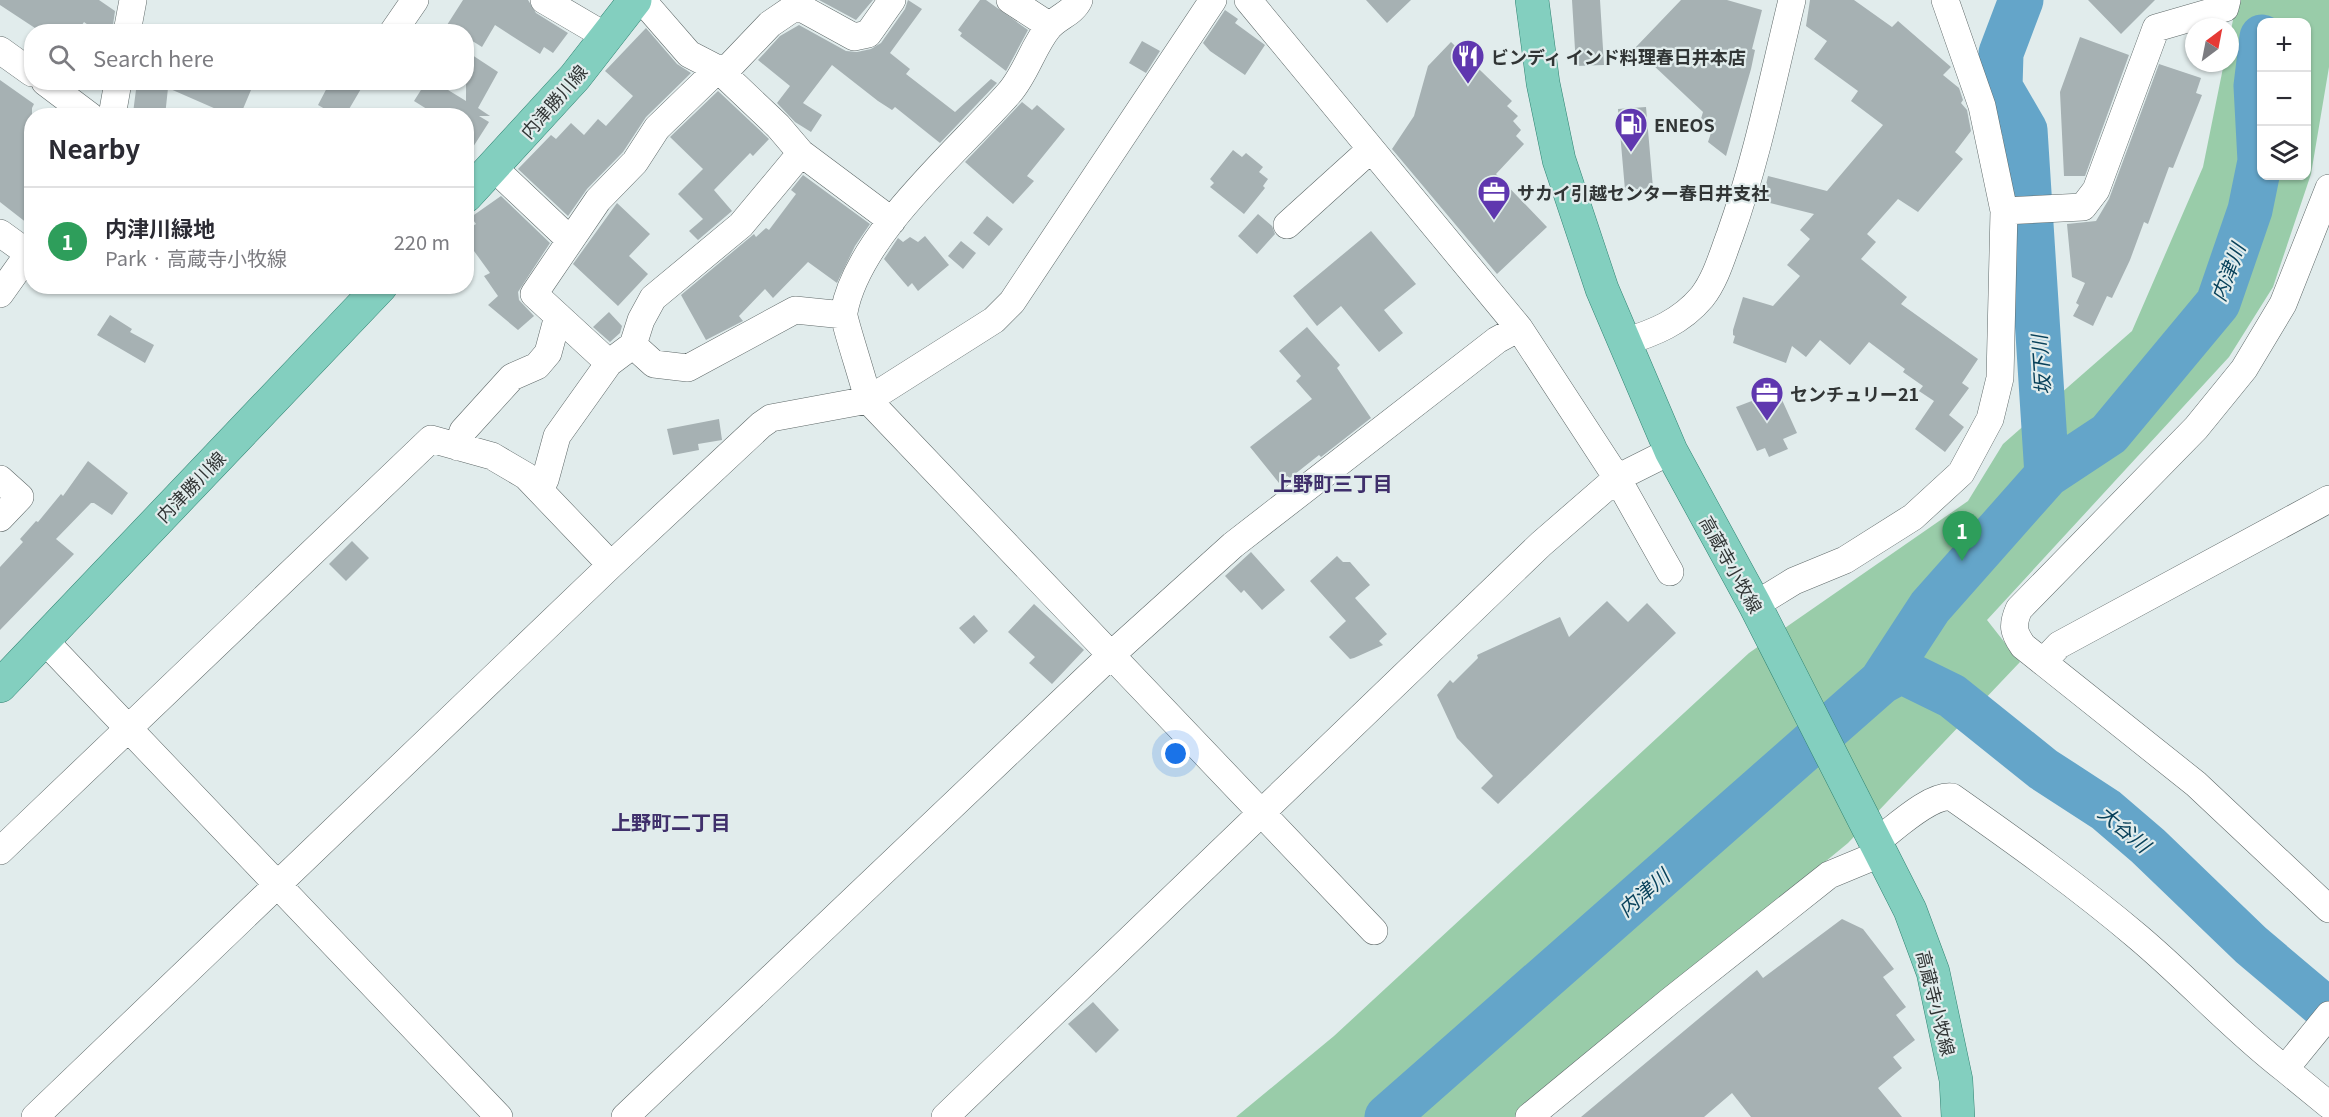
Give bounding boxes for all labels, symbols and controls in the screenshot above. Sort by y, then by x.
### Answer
north arrow [2185,18,2239,72]
map controls [2257,18,2311,180]
button: + [2257,18,2311,72]
search box [24,24,474,90]
restaurant icon: ビンディ インド料理春日井本店 [1450,38,1486,85]
icon: search [45,41,78,74]
text: Search here [93,41,214,73]
place label: ビンディ インド料理春日井本店 [1491,43,1746,69]
street label: 内津勝川線 [514,59,592,143]
button: − [2257,72,2311,126]
fuel station icon: ENEOS [1613,106,1649,153]
place label: ENEOS [1654,111,1715,137]
button: layers [2257,126,2311,180]
text: Nearby [48,129,140,166]
office icon: サカイ引越センター春日井支社 [1476,174,1512,221]
place label: サカイ引越センター春日井支社 [1517,179,1769,205]
text: 内津川緑地 [105,211,215,243]
text: 1 [62,227,73,256]
text: 220 m [394,227,450,256]
water label: 内津川 [2203,237,2252,305]
text: Park · 高蔵寺小牧線 [105,243,287,272]
water label: 坂下川 [2023,332,2057,396]
office icon: センチュリー21 [1749,375,1785,422]
place label: センチュリー21 [1790,380,1919,406]
street label: 内津勝川線 [149,445,231,527]
district label: 上野町三丁目 [1273,468,1393,497]
street label: 高蔵寺小牧線 [1694,510,1770,618]
pin: 1 [1942,512,1982,561]
your location [1161,739,1190,768]
water label: 大谷川 [2093,798,2159,860]
district label: 上野町二丁目 [611,807,731,836]
water label: 内津川 [1611,860,1677,923]
street label: 高蔵寺小牧線 [1911,947,1963,1059]

